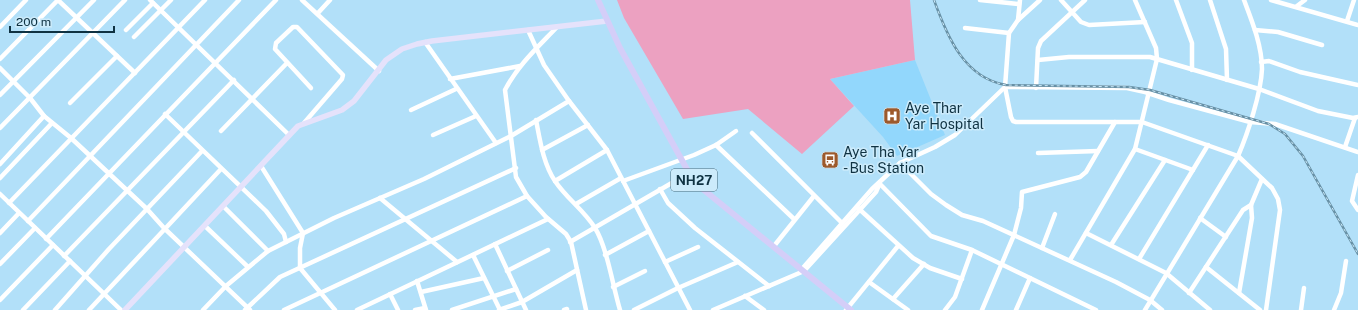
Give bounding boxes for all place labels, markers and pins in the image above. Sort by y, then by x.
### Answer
place label: Aye Thar Yar Hospital [905,100,984,132]
hospital icon: Aye Thar Yar Hospital [882,106,902,126]
place label: Aye Tha Yar - Bus Station [843,144,924,176]
bus stop icon: Aye Tha Yar - Bus Station [820,150,840,170]

